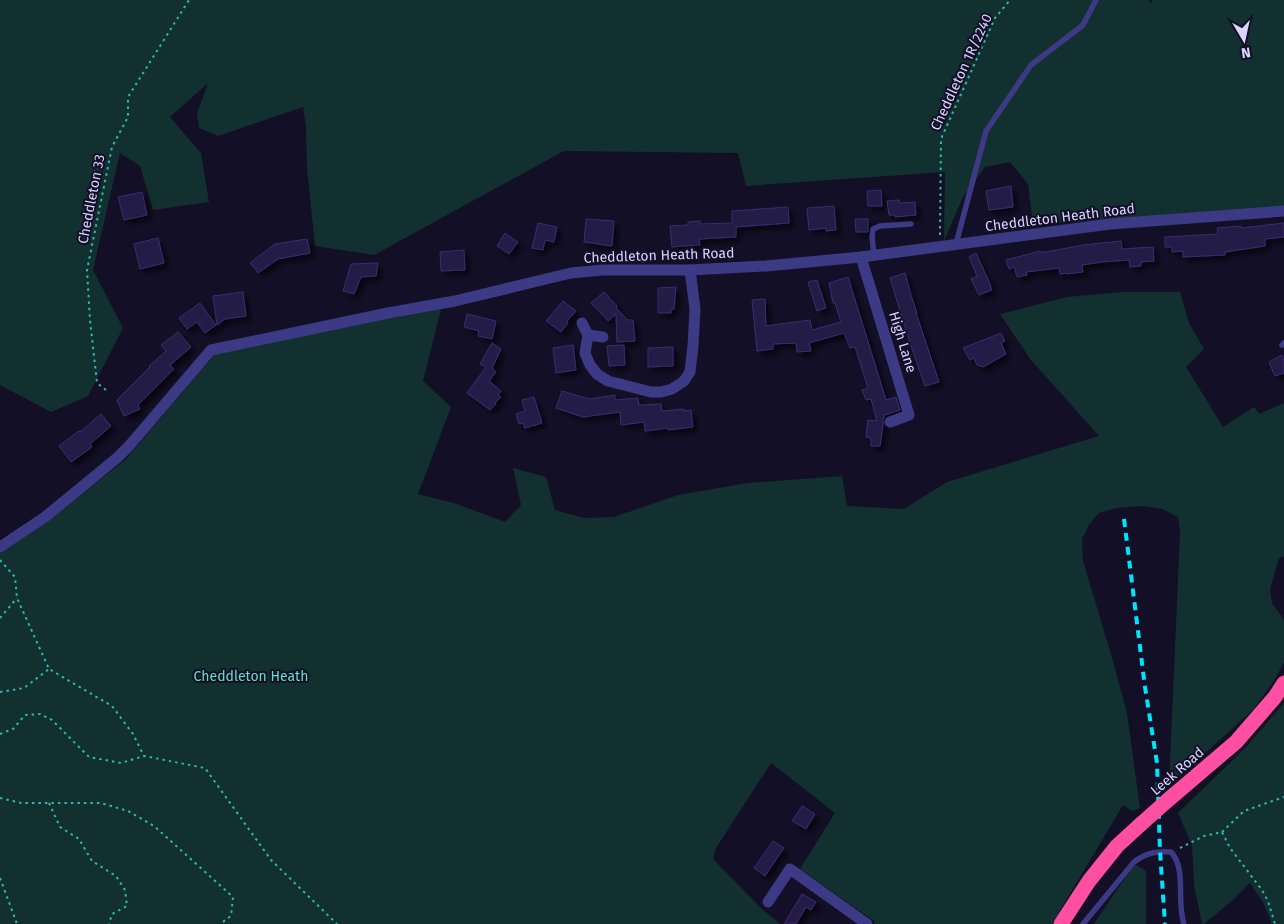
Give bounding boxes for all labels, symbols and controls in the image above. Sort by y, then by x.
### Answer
street label: Cheddleton 1R/2240 [927,11,996,133]
north arrow [1219,15,1269,65]
text: N [1240,43,1252,61]
street label: Cheddleton 33 [74,153,109,245]
street label: Cheddleton Heath Road [984,200,1136,235]
street label: Cheddleton Heath Road [583,244,735,267]
street label: High Lane [885,310,920,375]
park label: Cheddleton Heath [194,668,308,685]
street label: Leek Road [1147,744,1207,799]

